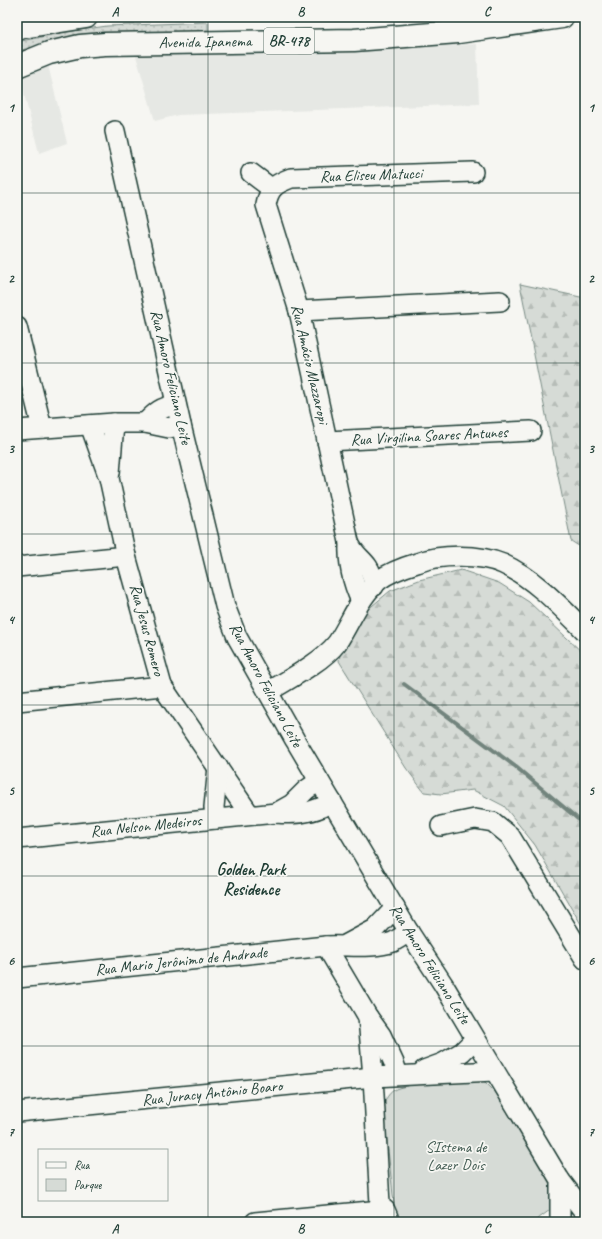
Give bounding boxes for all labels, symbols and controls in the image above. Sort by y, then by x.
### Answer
text: A [112,4,120,20]
text: B [298,4,306,20]
text: C [484,4,492,20]
road number: BR-478 [264,28,314,54]
street label: Avenida Ipanema [158,31,253,53]
text: 1 [8,100,16,116]
text: 1 [588,100,596,116]
street label: Rua Eliseu Matucci [319,163,425,187]
text: 2 [8,271,15,287]
text: 2 [588,271,595,287]
street label: Rua Amácio Mazzaropi [287,302,334,428]
street label: Rua Amoro Feliciano Leite [146,308,197,448]
street label: Rua Virgilina Soares Antunes [350,422,509,450]
text: 3 [8,441,15,457]
text: 3 [588,441,595,457]
street label: Rua Jesus Romero [125,582,169,679]
text: 4 [8,612,16,628]
text: 4 [588,612,596,628]
street label: Rua Amoro Feliciano Leite [225,620,308,752]
text: 5 [8,783,15,799]
text: 5 [588,783,595,799]
street label: Rua Nelson Medeiros [89,810,204,842]
district label: Golden Park Residence [217,859,287,900]
street label: Rua Amoro Feliciano Leite [385,900,476,1029]
street label: Rua Mario Jerônimo de Andrade [94,942,270,980]
text: 6 [8,953,15,969]
text: 6 [588,953,595,969]
street label: Rua Juracy Antônio Boaro [141,1075,285,1110]
text: 7 [8,1124,15,1140]
text: 7 [588,1124,595,1140]
park label: SIstema de Lazer Dois [426,1137,488,1175]
legend [38,1149,168,1201]
text: Rua [74,1157,91,1173]
text: Parque [74,1177,103,1193]
text: A [112,1221,120,1237]
text: B [298,1221,306,1237]
text: C [484,1221,492,1237]

